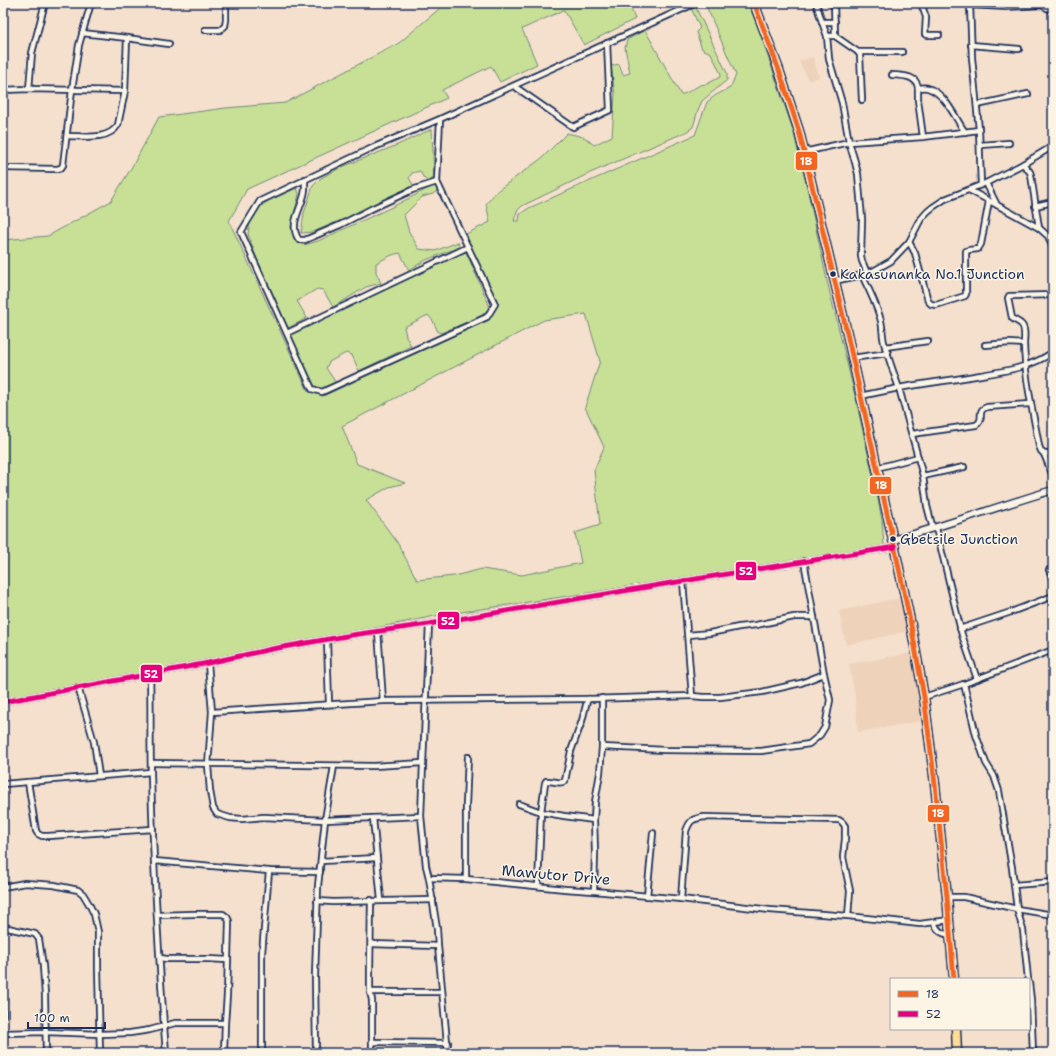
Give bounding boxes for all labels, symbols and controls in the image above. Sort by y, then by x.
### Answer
line badge: 18 [795,151,818,171]
text: 18 [800,154,813,169]
place label: Kakasunanka No.1 Junction [840,265,1025,283]
marker: Kakasunanka No.1 Junction [828,269,838,279]
line badge: 18 [869,476,892,495]
text: 18 [875,478,888,493]
place label: Gbetsile Junction [900,530,1018,548]
marker: Gbetsile Junction [888,534,898,544]
line badge: 52 [735,561,757,581]
text: 52 [739,564,753,579]
line badge: 52 [437,611,460,630]
text: 52 [441,614,455,629]
line badge: 52 [140,664,163,683]
text: 52 [144,667,158,682]
line badge: 18 [927,804,950,823]
text: 18 [932,806,945,821]
street label: Mawutor Drive [501,860,611,890]
legend [890,978,1030,1030]
text: 18 [926,986,939,1002]
scale bar [28,1004,105,1030]
text: 52 [926,1006,941,1022]
text: 100 m [34,1010,70,1026]

